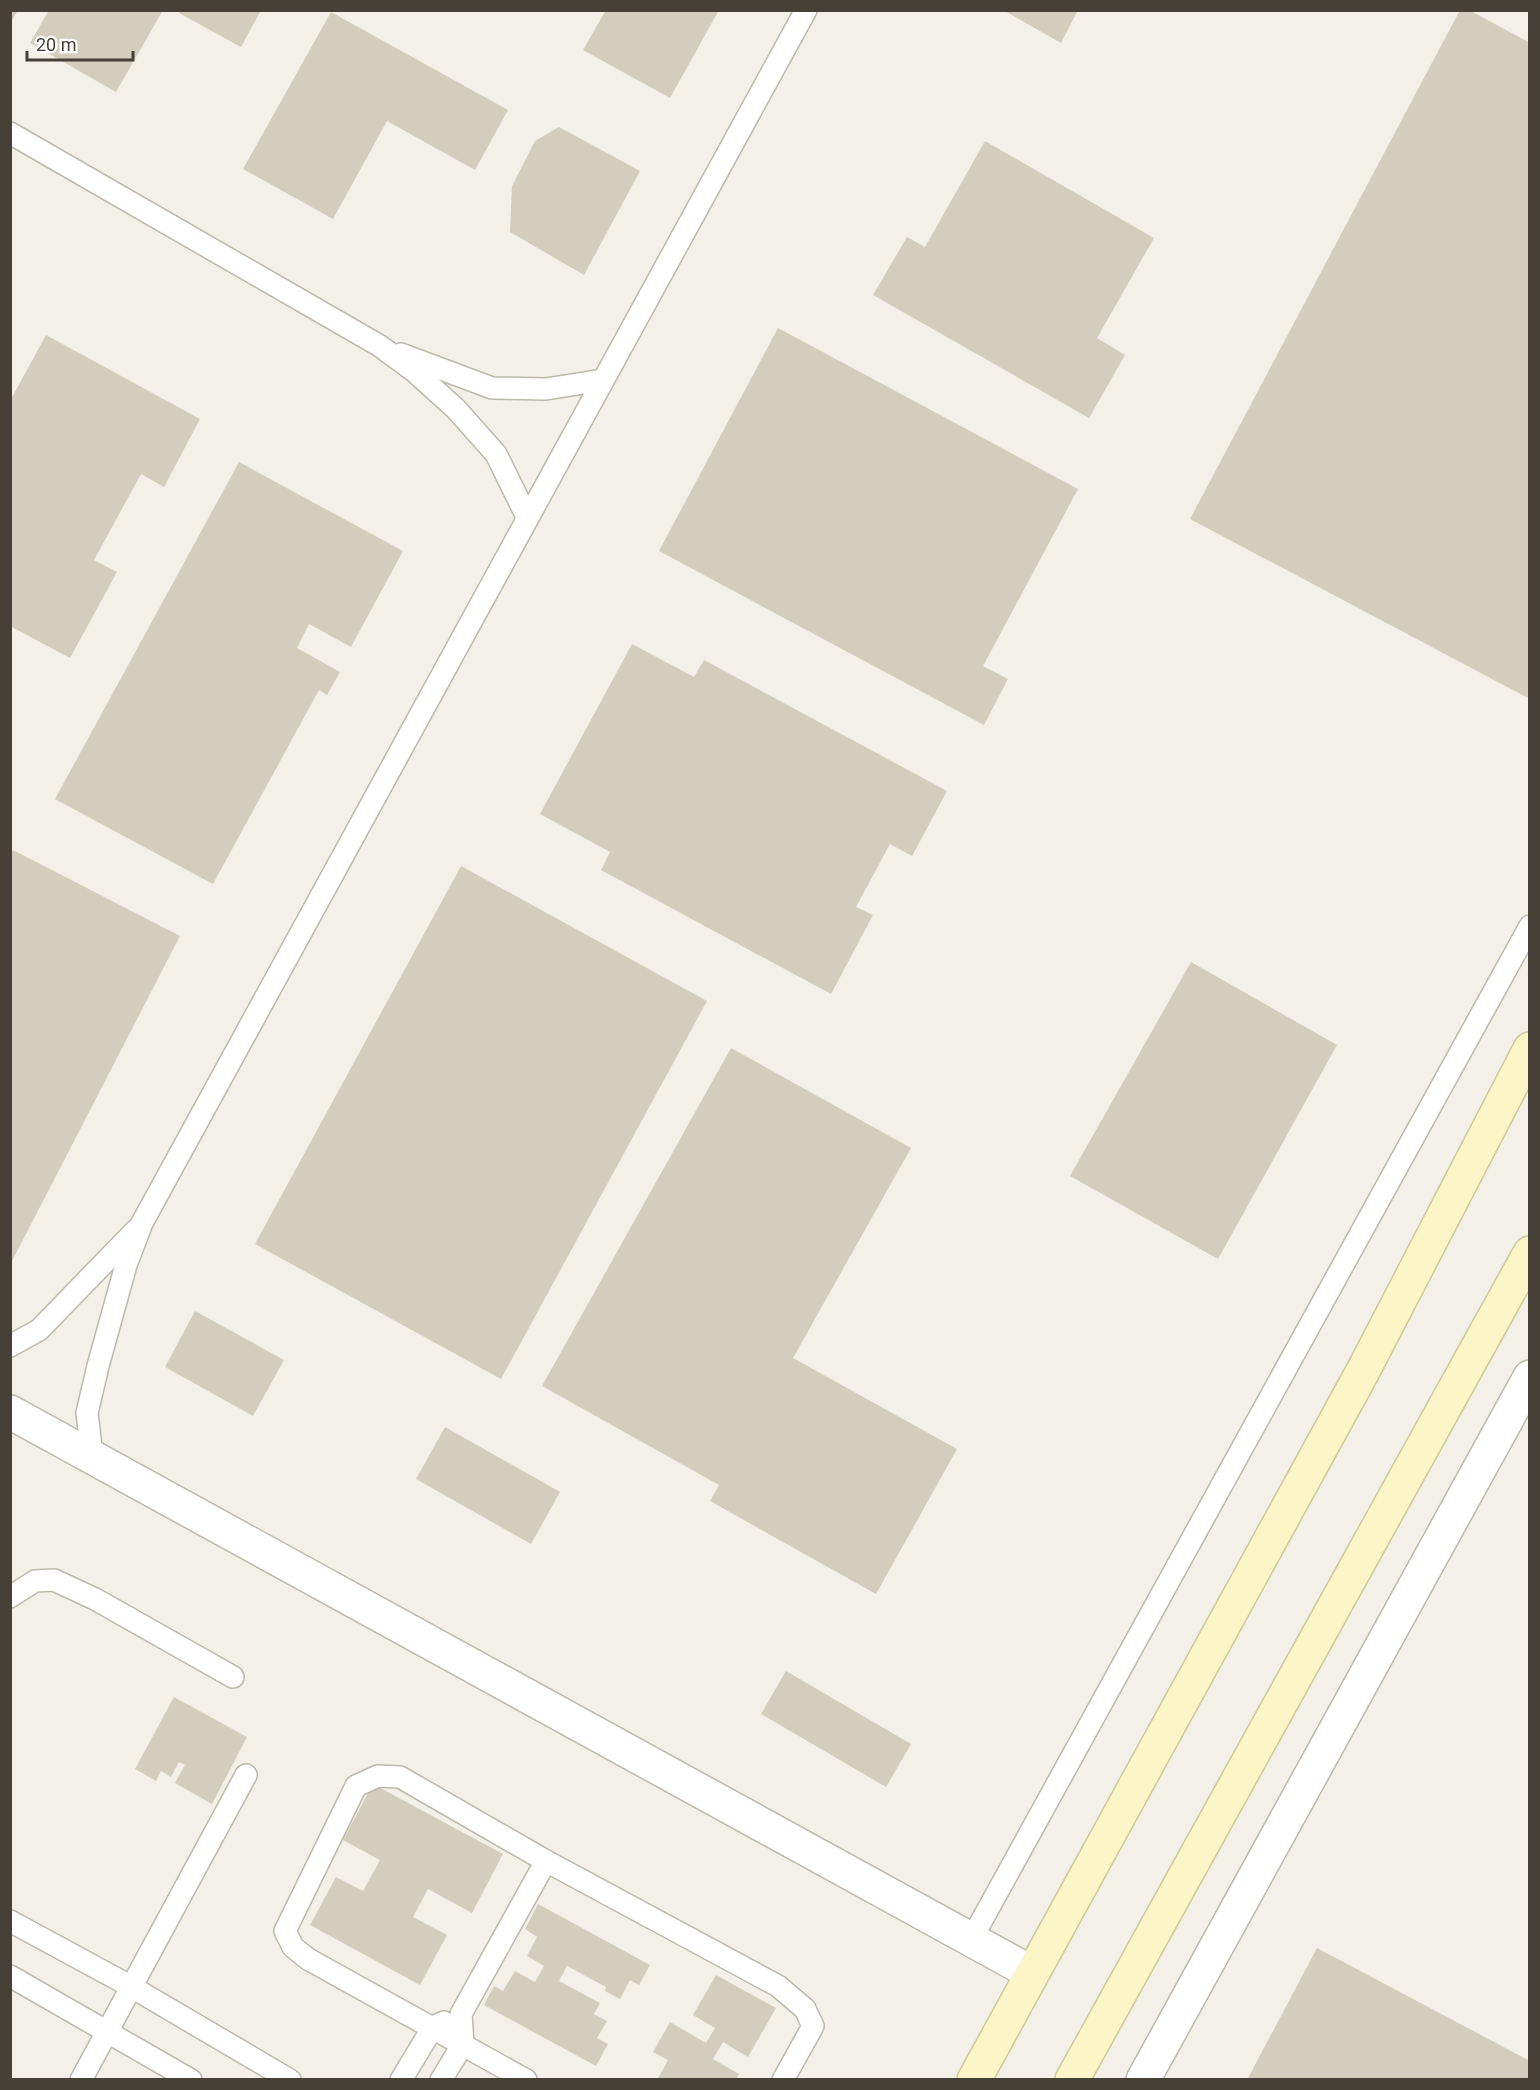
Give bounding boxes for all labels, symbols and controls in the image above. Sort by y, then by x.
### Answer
scale bar [27,24,134,62]
text: 20 m [36,34,76,55]

